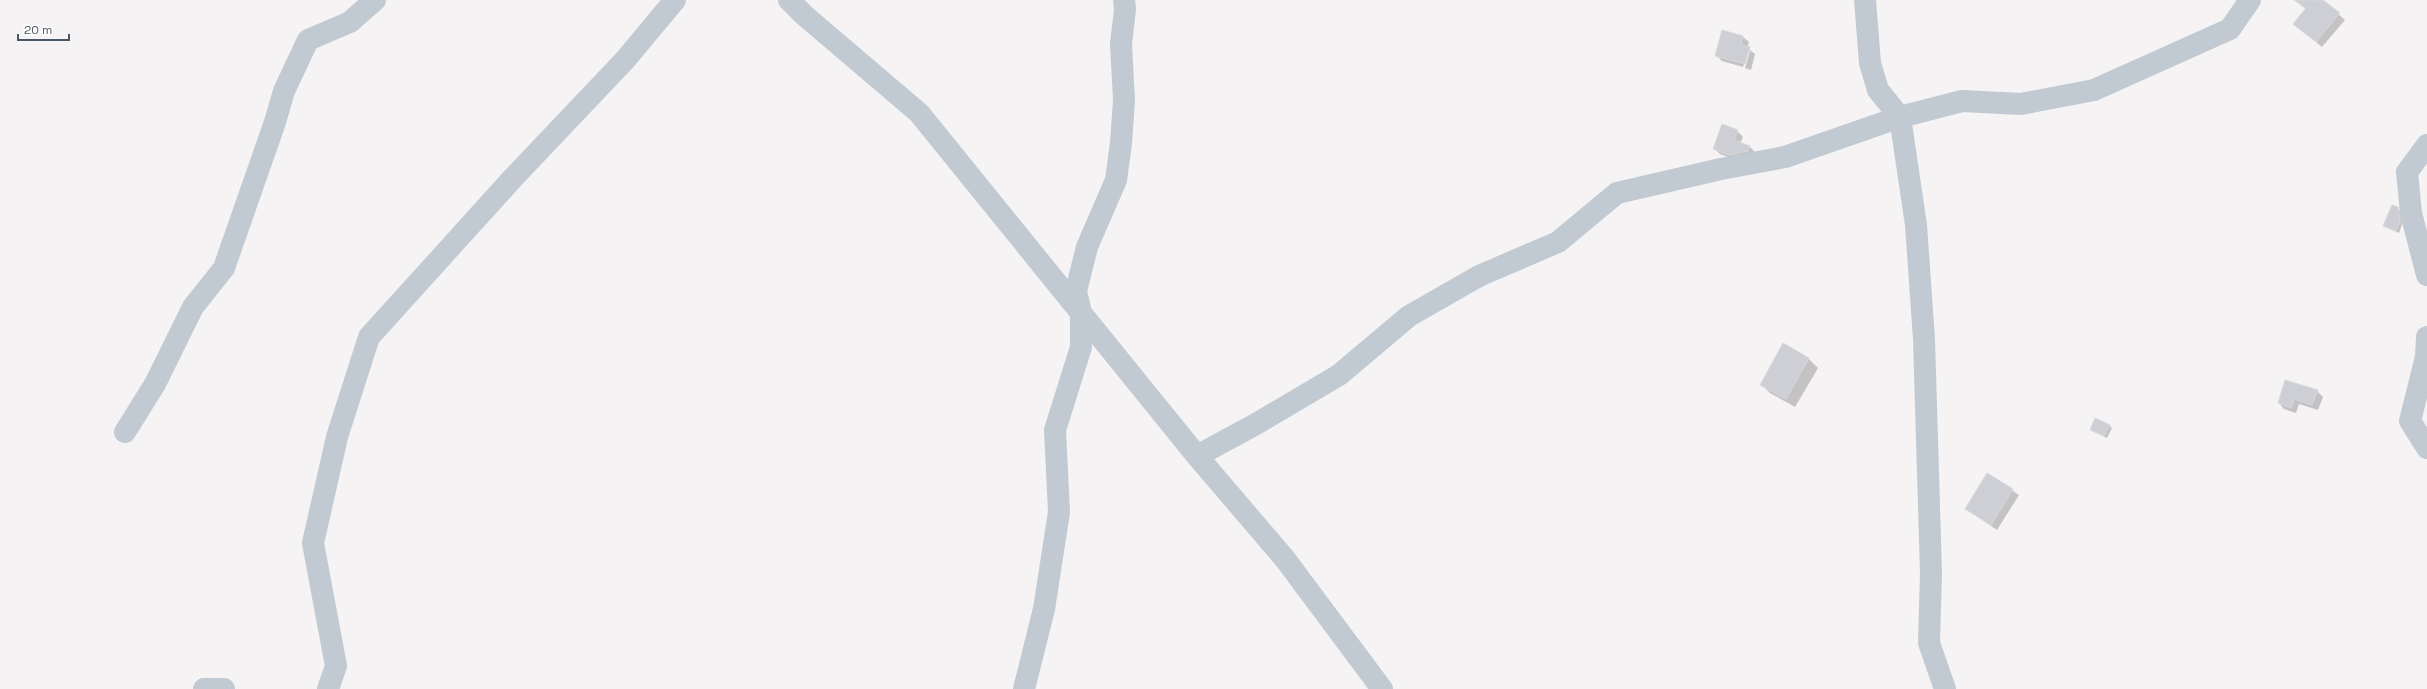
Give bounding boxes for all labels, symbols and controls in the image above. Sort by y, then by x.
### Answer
scale bar [18,16,69,42]
text: 20 m [24,22,52,38]

